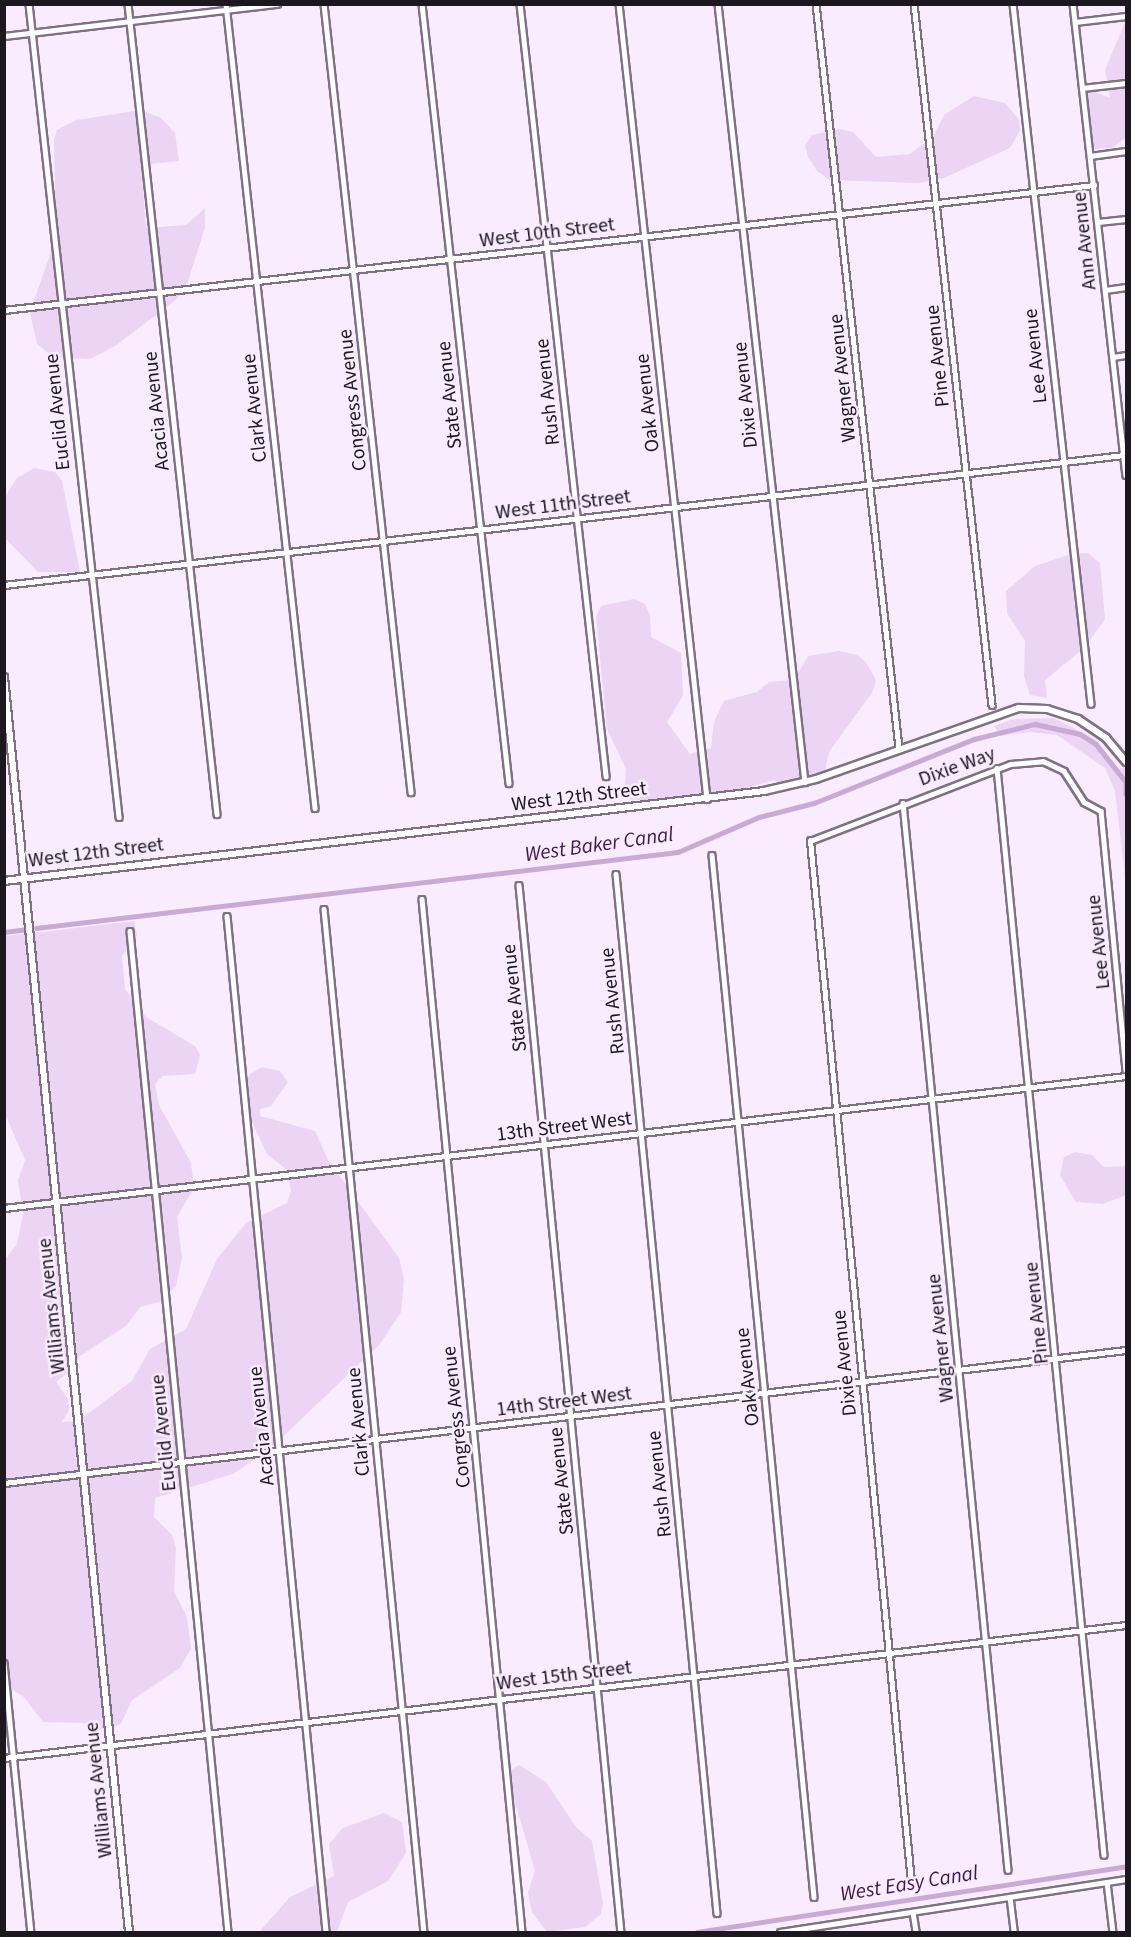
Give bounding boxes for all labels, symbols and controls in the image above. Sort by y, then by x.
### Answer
street label: Ann Avenue [1068,191,1102,291]
street label: West 10th Street [478,213,616,253]
street label: Pine Avenue [921,304,955,408]
street label: Lee Avenue [1019,308,1053,404]
street label: Wagner Avenue [824,313,862,443]
street label: Congress Avenue [334,328,372,472]
street label: Rush Avenue [530,337,566,447]
street label: State Avenue [432,340,468,450]
street label: Dixie Avenue [728,341,764,449]
street label: Acacia Avenue [139,350,175,472]
street label: Euclid Avenue [40,352,76,472]
street label: Clark Avenue [237,353,273,463]
street label: Oak Avenue [631,353,665,453]
street label: West 11th Street [494,485,632,525]
street label: Dixie Way [915,742,999,792]
street label: West 12th Street [510,777,648,817]
water label: West Baker Canal [523,821,675,867]
street label: West 12th Street [27,833,165,873]
street label: Lee Avenue [1082,894,1116,990]
street label: State Avenue [497,943,533,1053]
street label: Rush Avenue [595,946,631,1056]
street label: 13th Street West [495,1107,633,1147]
street label: Williams Avenue [33,1237,71,1375]
street label: Pine Avenue [1020,1261,1054,1365]
street label: Wagner Avenue [922,1273,960,1403]
street label: Dixie Avenue [827,1309,863,1417]
street label: Oak Avenue [731,1327,765,1427]
street label: Congress Avenue [438,1345,476,1489]
street label: Acacia Avenue [244,1365,280,1487]
street label: Clark Avenue [342,1367,376,1477]
street label: Euclid Avenue [146,1373,182,1493]
street label: 14th Street West [495,1382,633,1422]
street label: State Avenue [544,1426,580,1536]
street label: Rush Avenue [642,1429,678,1539]
street label: West 15th Street [495,1656,633,1696]
street label: Williams Avenue [80,1721,118,1859]
water label: West Easy Canal [838,1860,980,1906]

